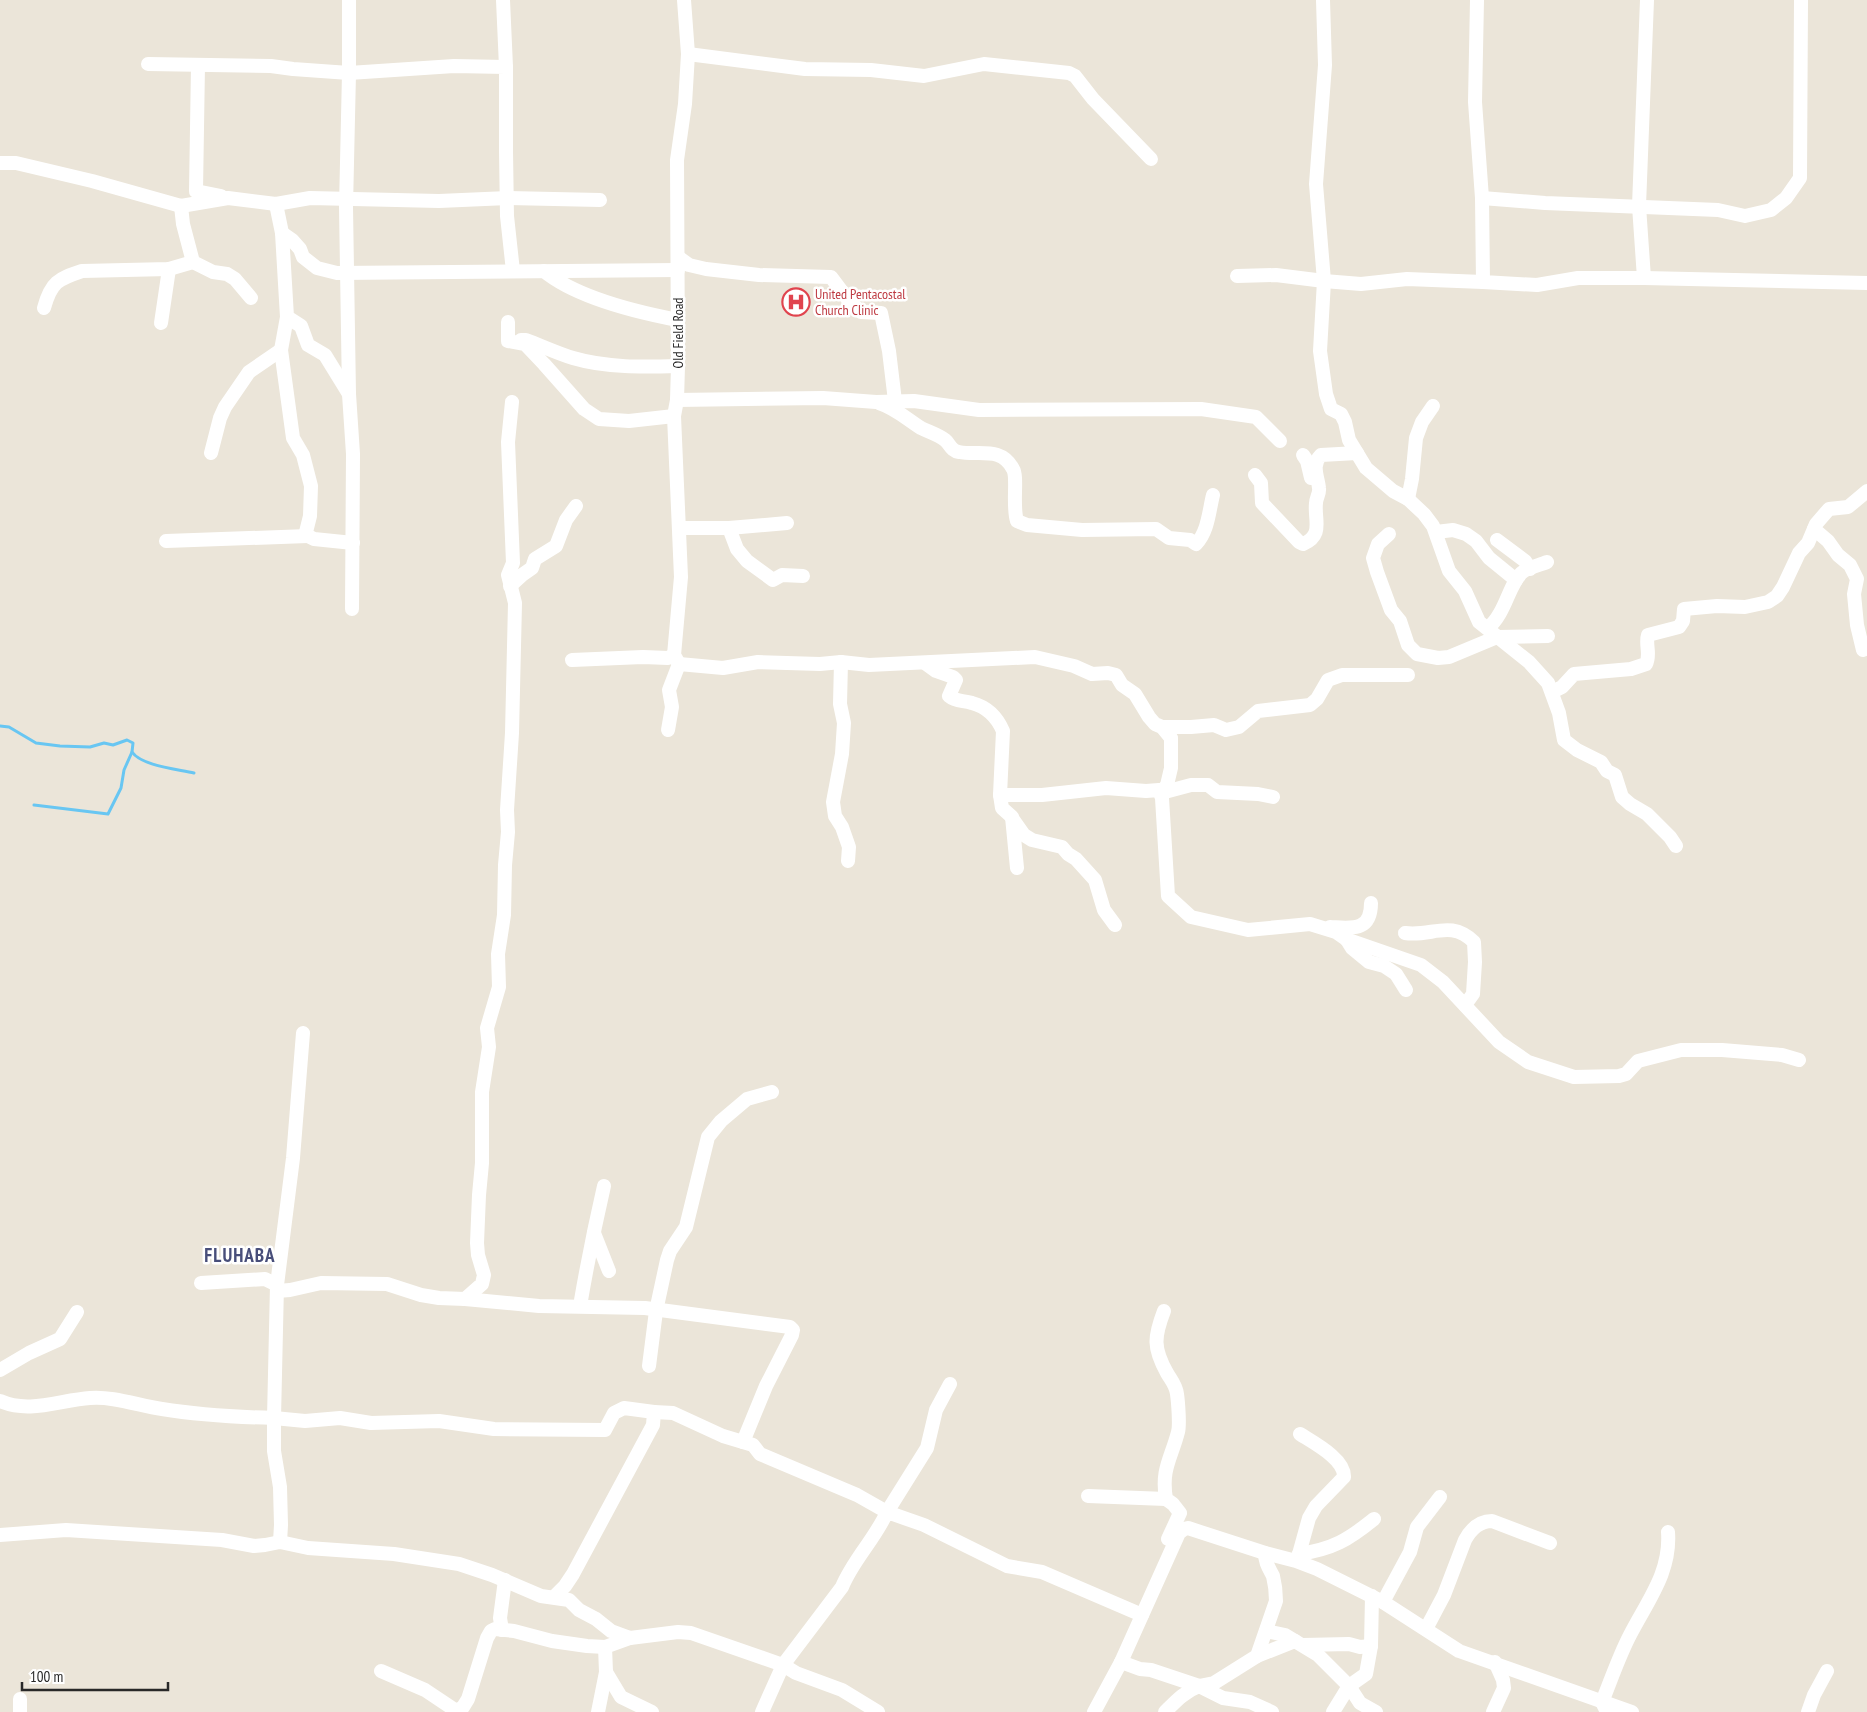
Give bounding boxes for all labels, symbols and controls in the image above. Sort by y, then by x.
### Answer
place label: United Pentacostal Church Clinic [815,285,906,319]
hospital icon: United Pentacostal Church Clinic [781,287,811,317]
street label: Old Field Road [669,298,687,368]
district label: FLUHABA [204,1243,276,1267]
scale bar [22,1660,169,1692]
text: 100 m [30,1667,63,1686]

